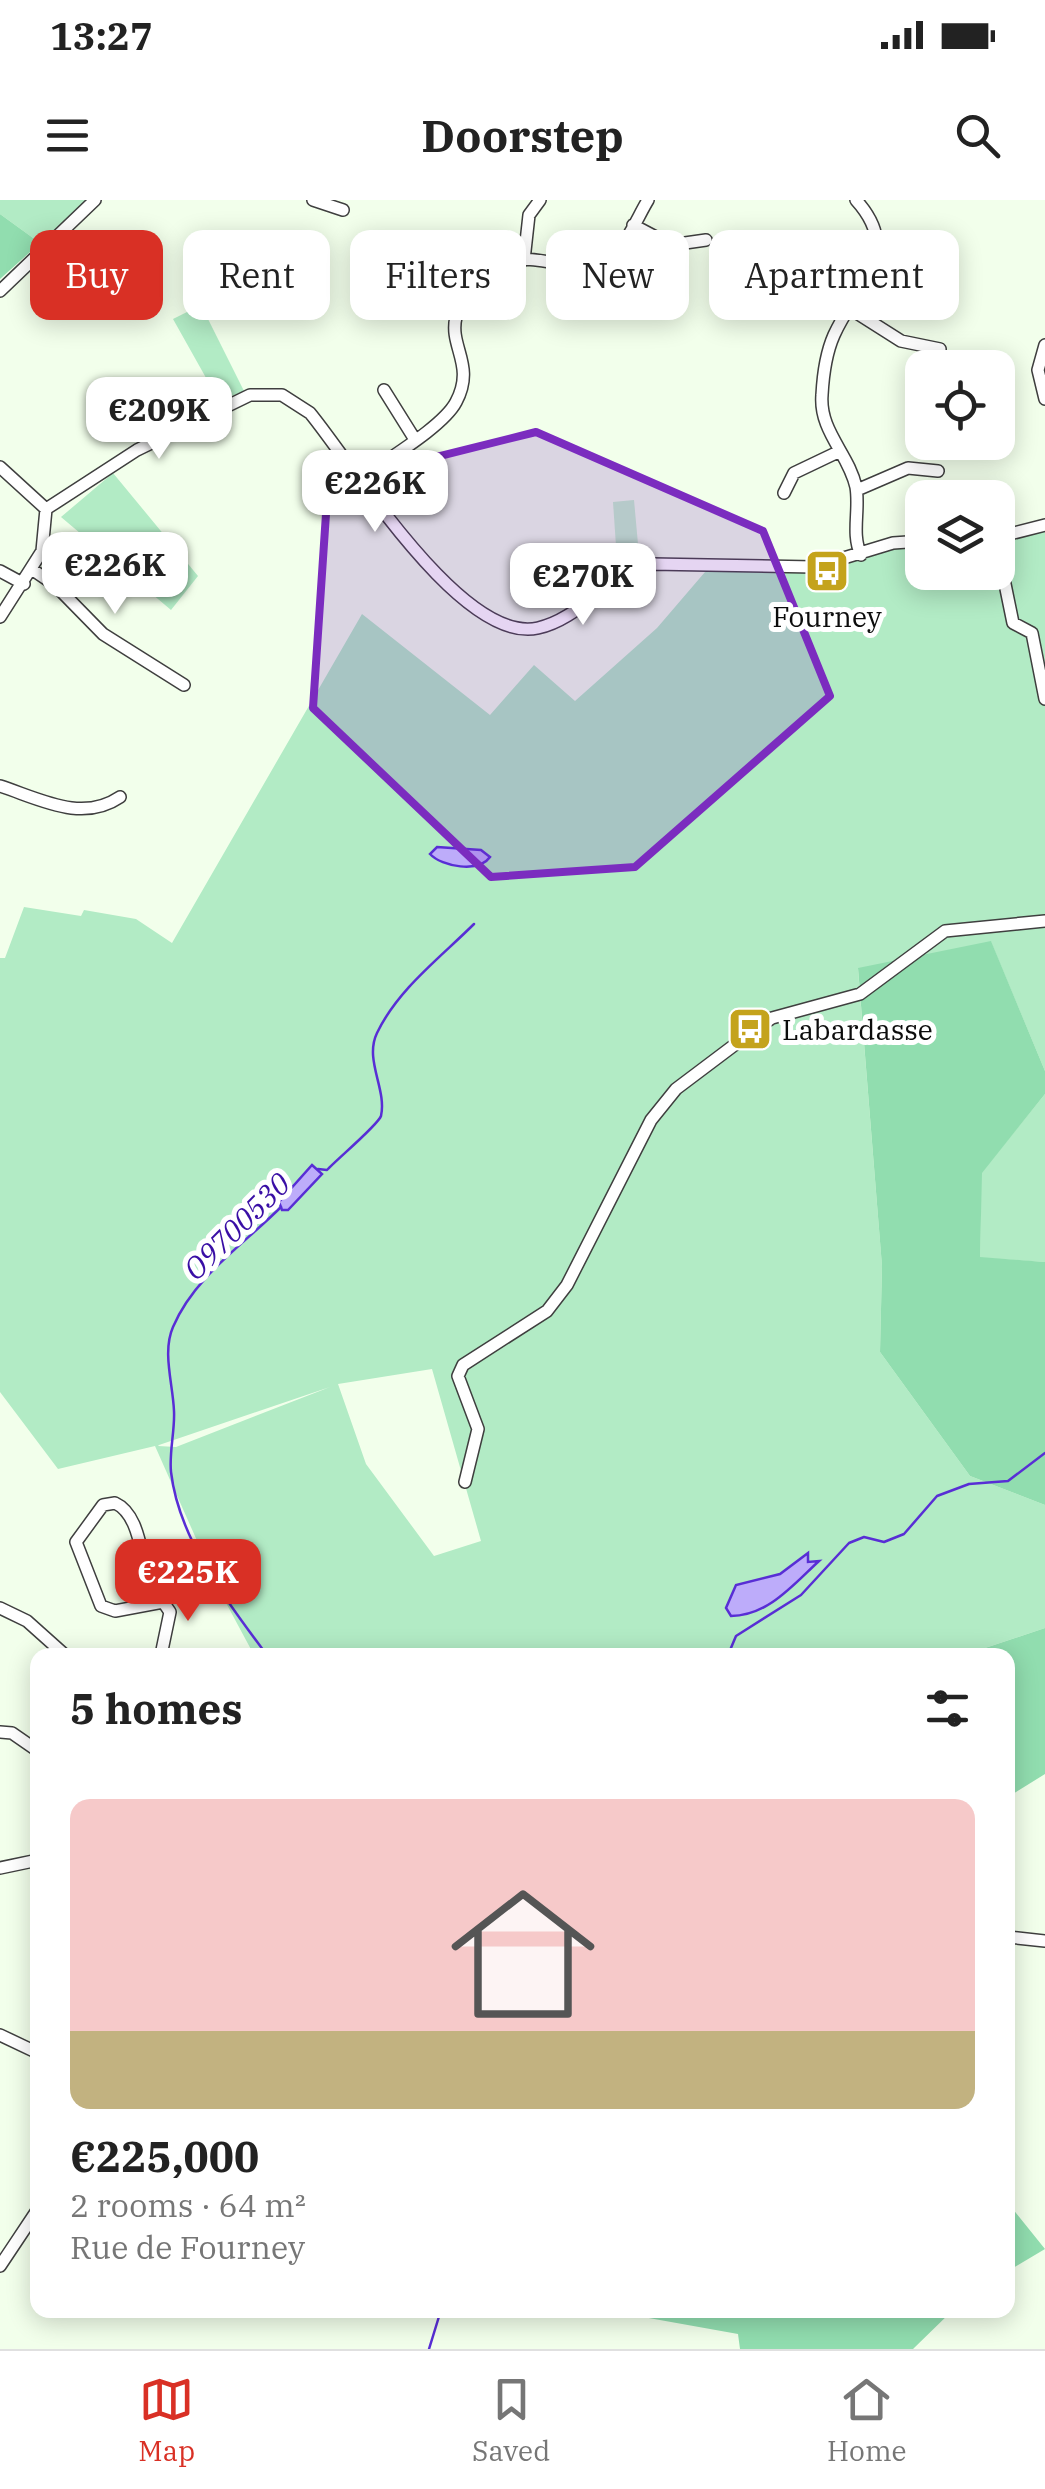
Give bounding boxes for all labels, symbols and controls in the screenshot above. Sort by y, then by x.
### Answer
text: 13:27 [50,11,153,60]
text: Doorstep [421,106,624,164]
icon: menu [40,108,95,163]
icon: search [950,108,1005,163]
chip: Buy [30,230,163,320]
chip: Rent [183,230,330,320]
chip: Filters [350,230,526,320]
chip: New [546,230,689,320]
chip: Apartment [709,230,959,320]
map controls [905,350,1015,590]
button: locate [905,350,1015,460]
pin: €209K [89,377,229,462]
text: €209K [108,388,210,430]
pin: €226K [305,450,445,535]
text: €226K [324,461,426,503]
button: layers [905,480,1015,590]
pin: €226K [45,532,185,617]
text: €226K [64,543,166,585]
pin: €270K [513,543,653,628]
bus stop icon: Fourney [804,548,850,594]
text: €270K [532,554,634,596]
place label: Fourney [772,598,882,635]
bus stop icon: Labardasse [727,1006,773,1052]
place label: Labardasse [782,1011,933,1048]
water label: O9700530 [174,1164,298,1288]
pin: €225K [118,1539,258,1624]
text: €225K [137,1550,239,1592]
text: 5 homes [70,1681,243,1736]
icon: filters [920,1681,975,1736]
icon: home [433,1864,613,2044]
text: €225,000 [70,2129,259,2184]
text: 2 rooms · 64 m² [70,2184,306,2226]
text: Rue de Fourney [70,2226,305,2268]
tab: Map [138,2372,195,2469]
tab: Saved [472,2372,550,2469]
tab: Home [827,2372,907,2469]

